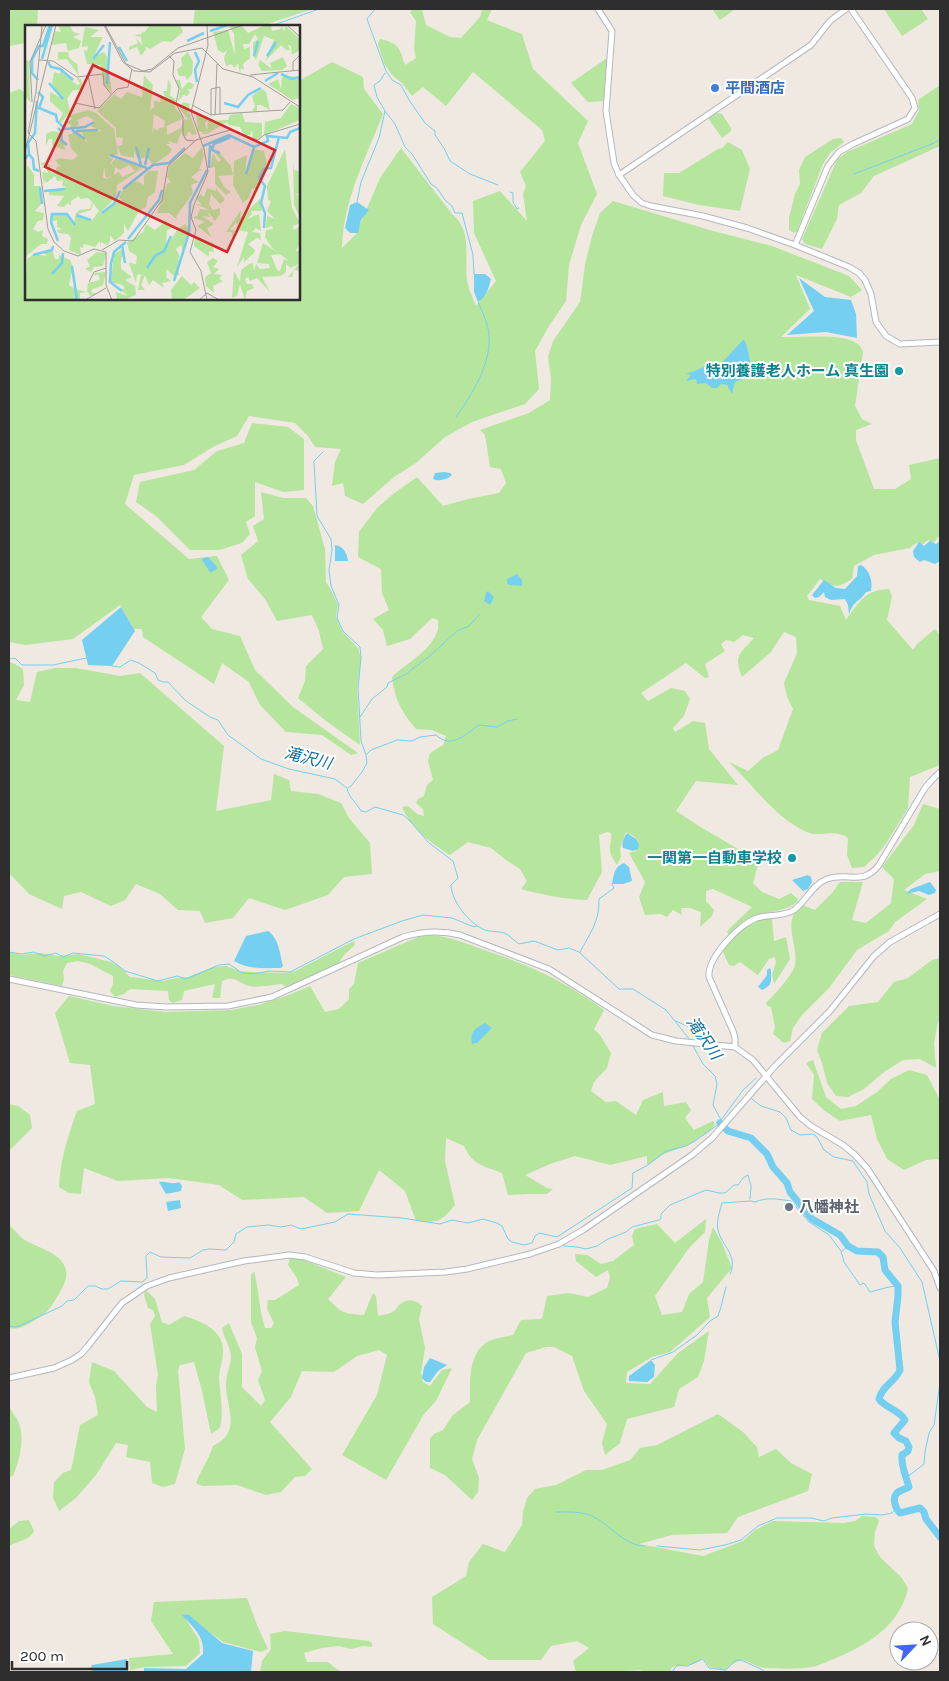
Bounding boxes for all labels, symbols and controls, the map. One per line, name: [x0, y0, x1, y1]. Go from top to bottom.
inset map: [25, 25, 300, 300]
place label: 平間酒店: [725, 79, 785, 97]
marker: 平間酒店: [709, 82, 721, 94]
place label: 特別養護老人ホーム 真生園: [706, 362, 889, 380]
marker: 特別養護老人ホーム 真生園: [893, 365, 905, 377]
water label: 滝沢川: [282, 743, 336, 774]
place label: 一関第一自動車学校: [647, 849, 782, 867]
marker: 一関第一自動車学校: [786, 852, 798, 864]
water label: 滝沢川: [682, 1013, 727, 1065]
place label: 八幡神社: [799, 1198, 859, 1216]
marker: 八幡神社: [783, 1201, 795, 1213]
north arrow: [889, 1621, 939, 1671]
text: N: [916, 1633, 935, 1649]
scale bar: [12, 1638, 128, 1670]
text: 200 m: [20, 1647, 64, 1665]

